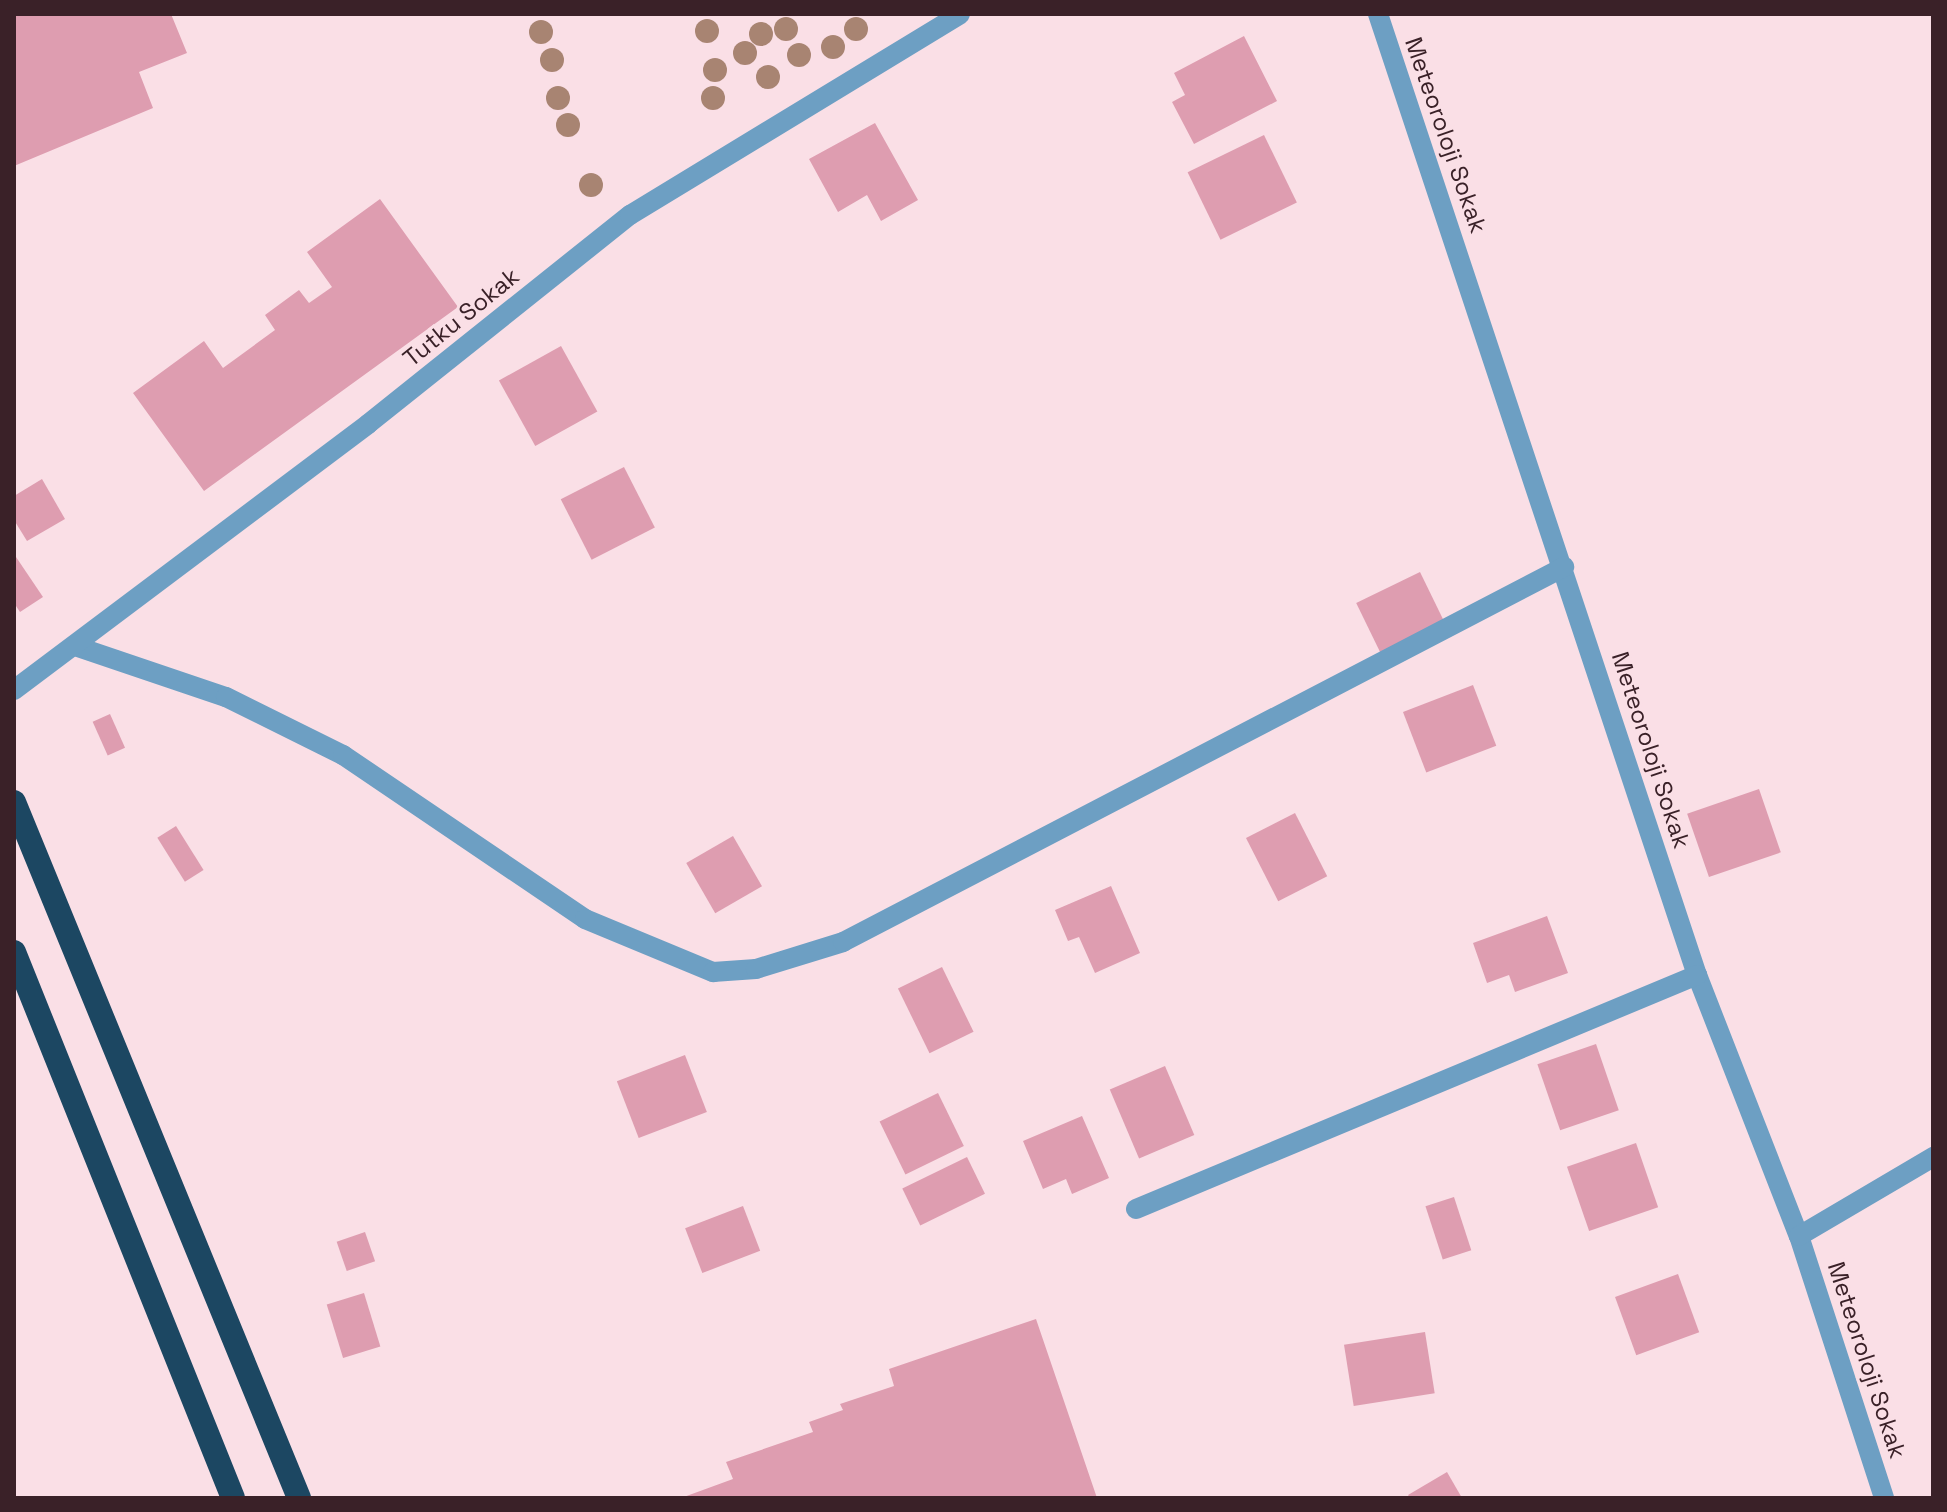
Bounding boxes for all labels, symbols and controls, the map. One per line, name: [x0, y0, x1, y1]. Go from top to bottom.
street label: Meteoroloji Sokak: [1399, 33, 1493, 237]
street label: Tutku Sokak: [397, 262, 525, 372]
street label: Meteoroloji Sokak: [1606, 648, 1696, 852]
street label: Meteoroloji Sokak: [1822, 1258, 1912, 1462]

